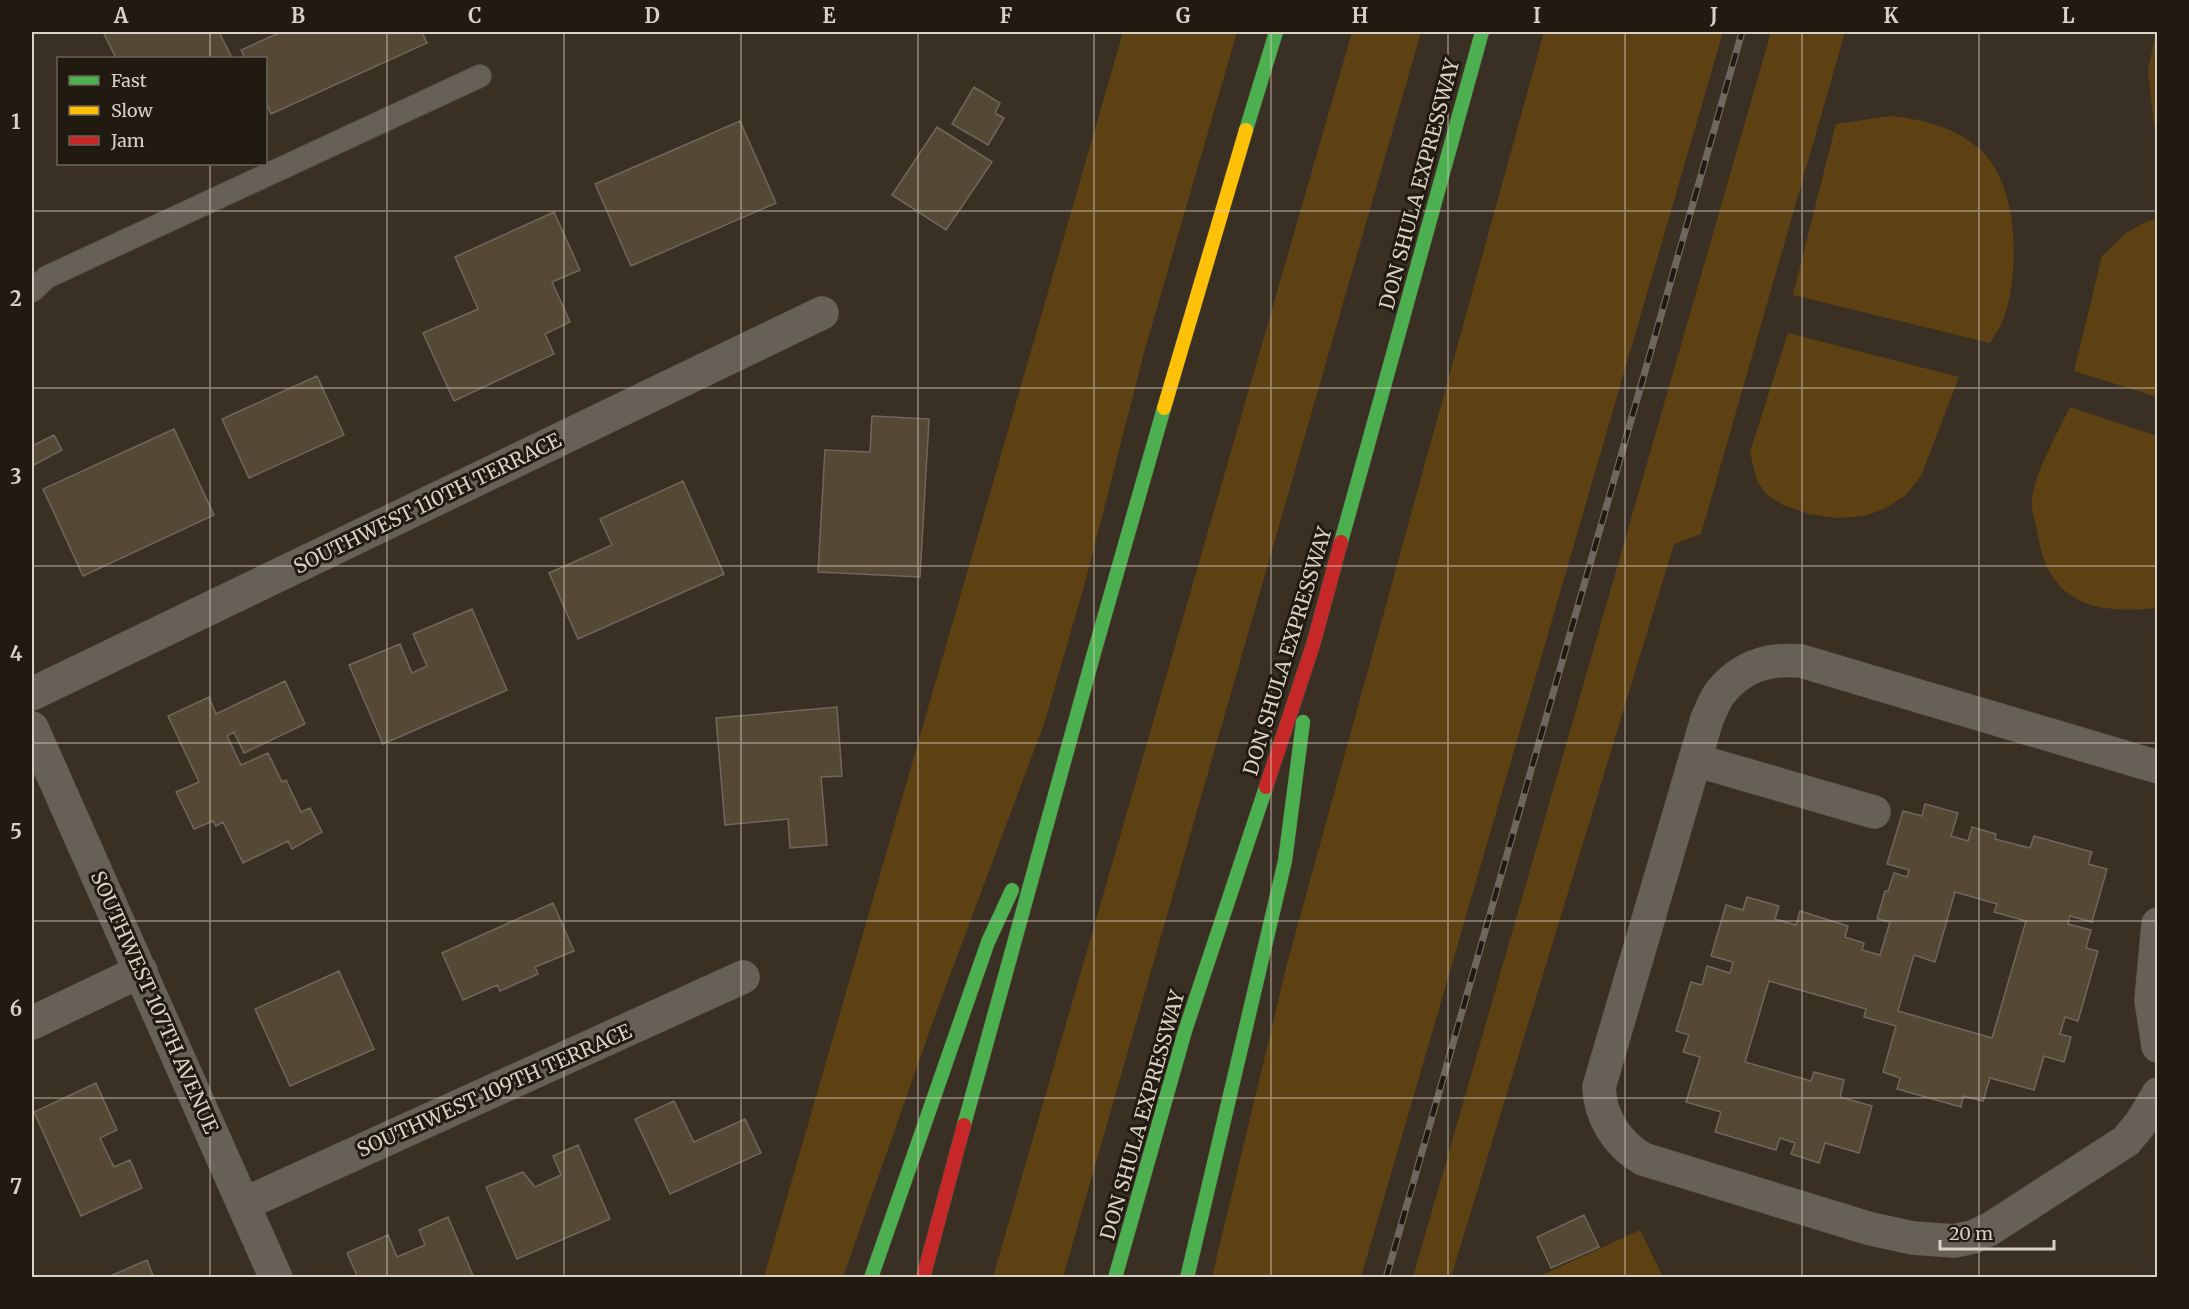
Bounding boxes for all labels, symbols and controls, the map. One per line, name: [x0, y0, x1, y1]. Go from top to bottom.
text: A: [113, 3, 129, 28]
text: B: [291, 3, 305, 28]
text: C: [468, 3, 482, 28]
text: D: [644, 3, 660, 28]
text: E: [822, 3, 836, 28]
text: F: [1000, 3, 1013, 28]
text: G: [1176, 3, 1191, 28]
text: H: [1352, 3, 1368, 28]
text: I: [1533, 3, 1541, 28]
text: J: [1709, 3, 1718, 28]
text: K: [1884, 3, 1899, 28]
text: L: [2062, 3, 2075, 28]
street label: DON SHULA EXPRESSWAY: [1373, 55, 1465, 312]
legend: [57, 57, 267, 165]
text: Fast: [111, 69, 147, 92]
text: Slow: [111, 99, 154, 122]
text: 1: [11, 109, 21, 134]
text: Jam: [110, 129, 145, 152]
text: 2: [10, 286, 22, 311]
street label: SOUTHWEST 110TH TERRACE: [289, 427, 565, 579]
text: 3: [10, 464, 22, 489]
street label: DON SHULA EXPRESSWAY: [1237, 523, 1337, 778]
text: 4: [10, 641, 23, 666]
text: 5: [10, 819, 22, 844]
street label: SOUTHWEST 107TH AVENUE: [86, 867, 224, 1137]
street label: DON SHULA EXPRESSWAY: [1094, 986, 1190, 1243]
text: 6: [10, 996, 22, 1021]
street label: SOUTHWEST 109TH TERRACE: [353, 1018, 636, 1162]
text: 7: [10, 1174, 22, 1199]
scale bar: [1940, 1213, 2054, 1251]
text: 20 m: [1949, 1222, 1993, 1245]

